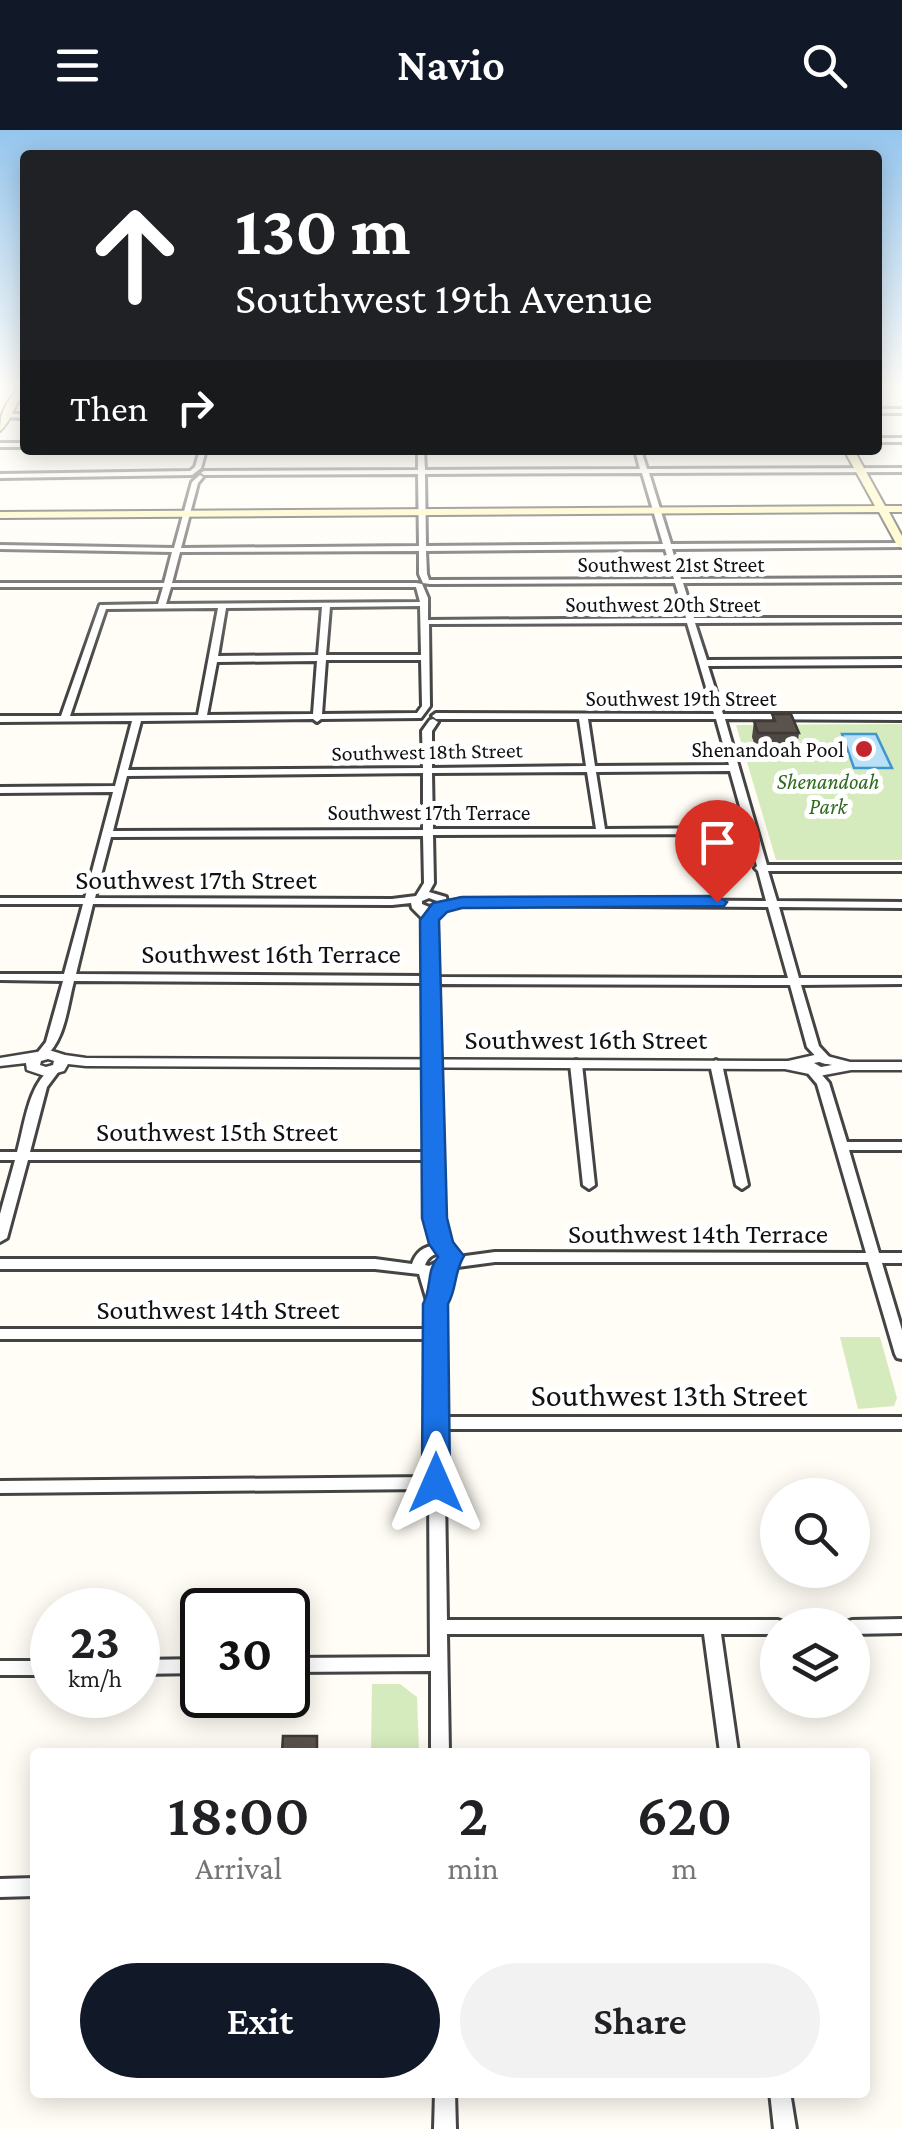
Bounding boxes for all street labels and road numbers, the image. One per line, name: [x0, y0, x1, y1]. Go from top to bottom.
street label: Southwest 21st Street: [578, 552, 765, 577]
street label: Southwest 20th Street: [565, 592, 761, 617]
street label: Southwest 19th Street: [586, 686, 777, 711]
street label: Southwest 18th Street: [331, 737, 524, 766]
street label: Southwest 17th Terrace: [327, 800, 531, 825]
street label: Southwest 17th Street: [75, 864, 317, 895]
street label: Southwest 16th Terrace: [141, 938, 401, 969]
street label: Southwest 16th Street: [465, 1024, 708, 1055]
street label: Southwest 15th Street: [96, 1116, 339, 1147]
street label: Southwest 14th Terrace: [568, 1218, 828, 1249]
street label: Southwest 14th Street: [96, 1294, 340, 1325]
street label: Southwest 13th Street: [531, 1377, 808, 1413]

